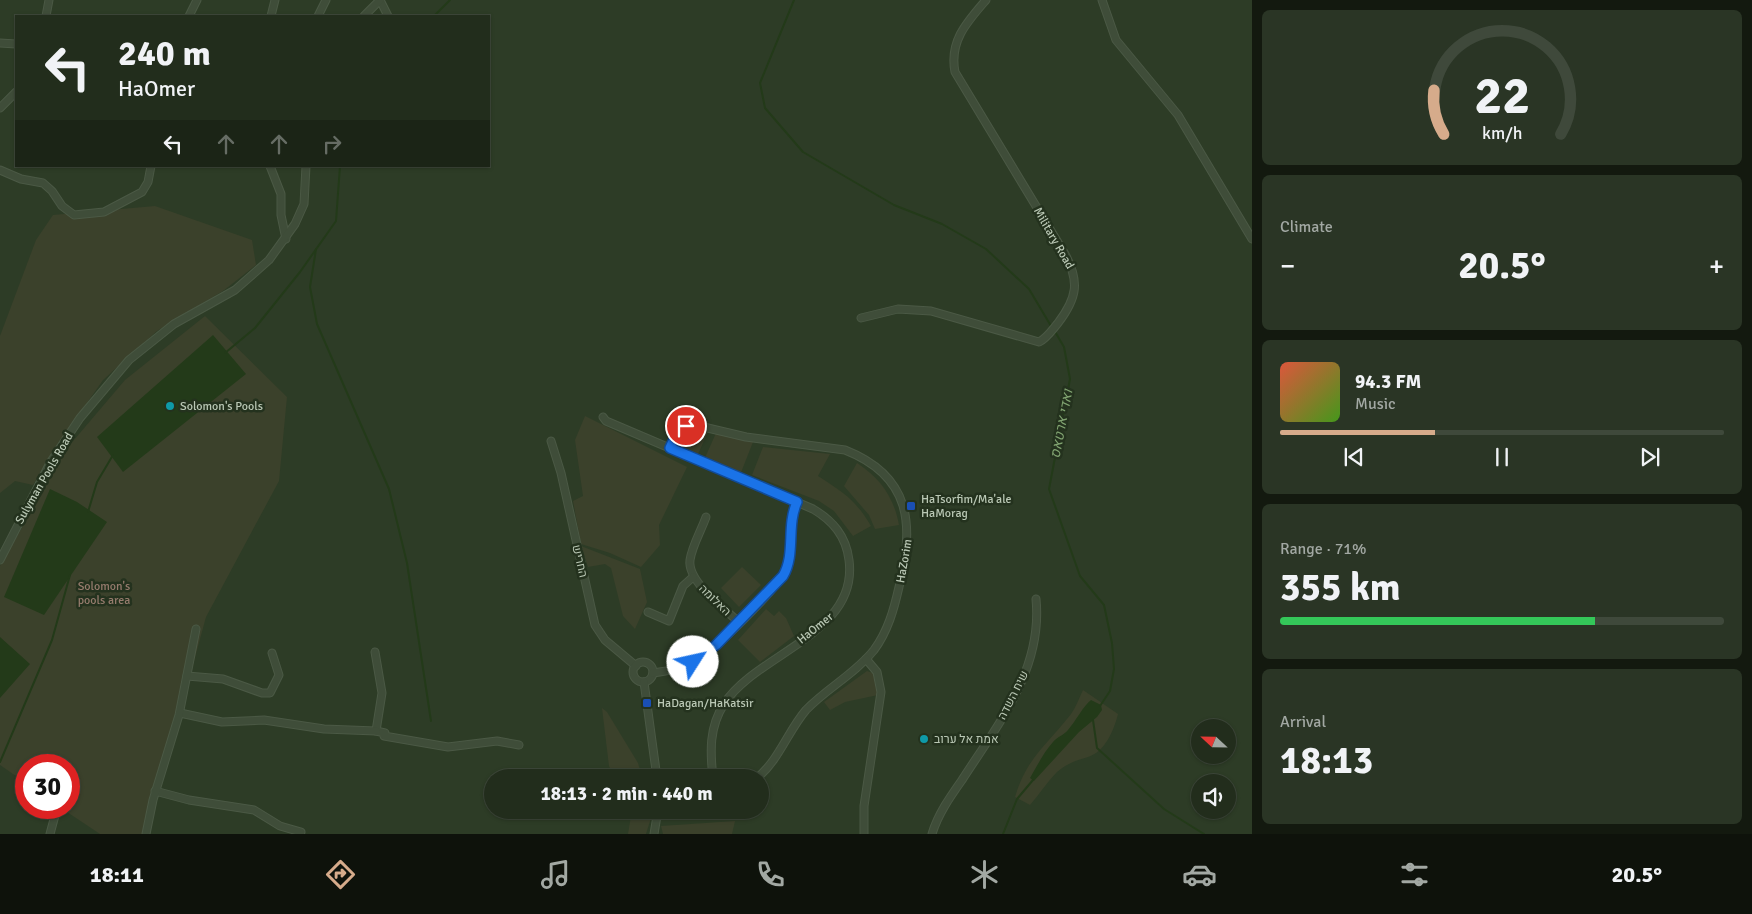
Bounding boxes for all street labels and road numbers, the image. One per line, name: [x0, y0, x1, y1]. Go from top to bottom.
street label: Military Road: [1030, 205, 1077, 272]
street label: Sulyman Pools Road: [12, 430, 77, 527]
street label: HaZorim: [893, 538, 916, 584]
street label: החריש: [568, 543, 591, 579]
street label: האלומה: [695, 581, 734, 619]
street label: HaOmer: [794, 609, 837, 647]
street label: שיח השדה: [995, 668, 1032, 722]

